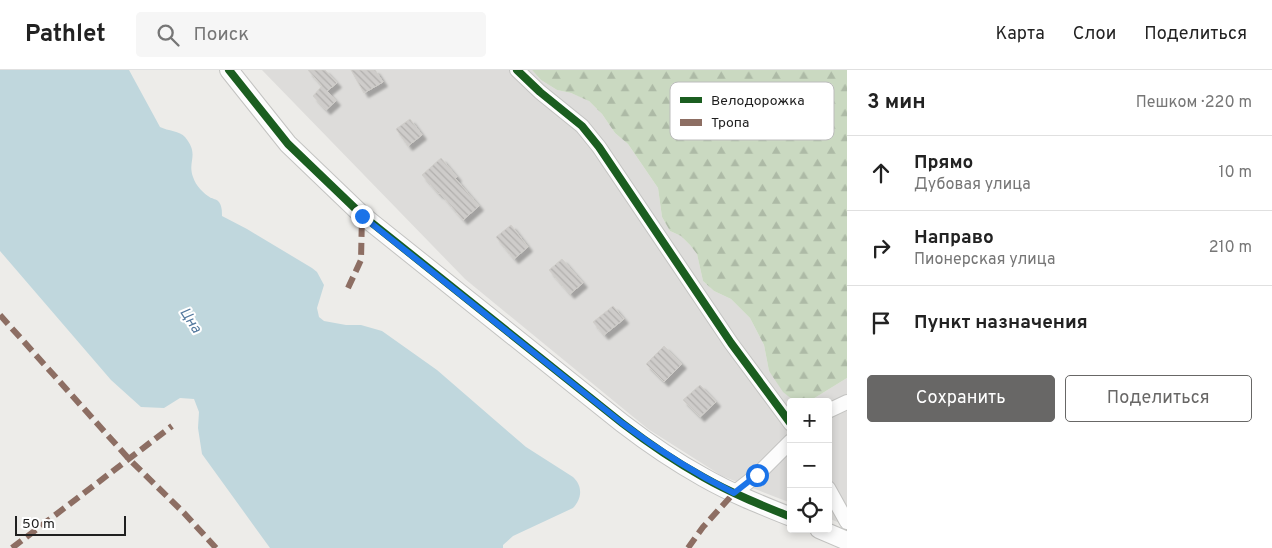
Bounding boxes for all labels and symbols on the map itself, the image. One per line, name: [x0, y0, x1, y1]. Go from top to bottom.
legend: [670, 82, 834, 140]
text: Велодорожка: [711, 93, 805, 110]
text: Тропа: [711, 115, 749, 132]
route end: [351, 205, 374, 228]
water label: Цна: [174, 304, 205, 337]
route start: [746, 464, 769, 487]
scale bar: [15, 513, 126, 536]

